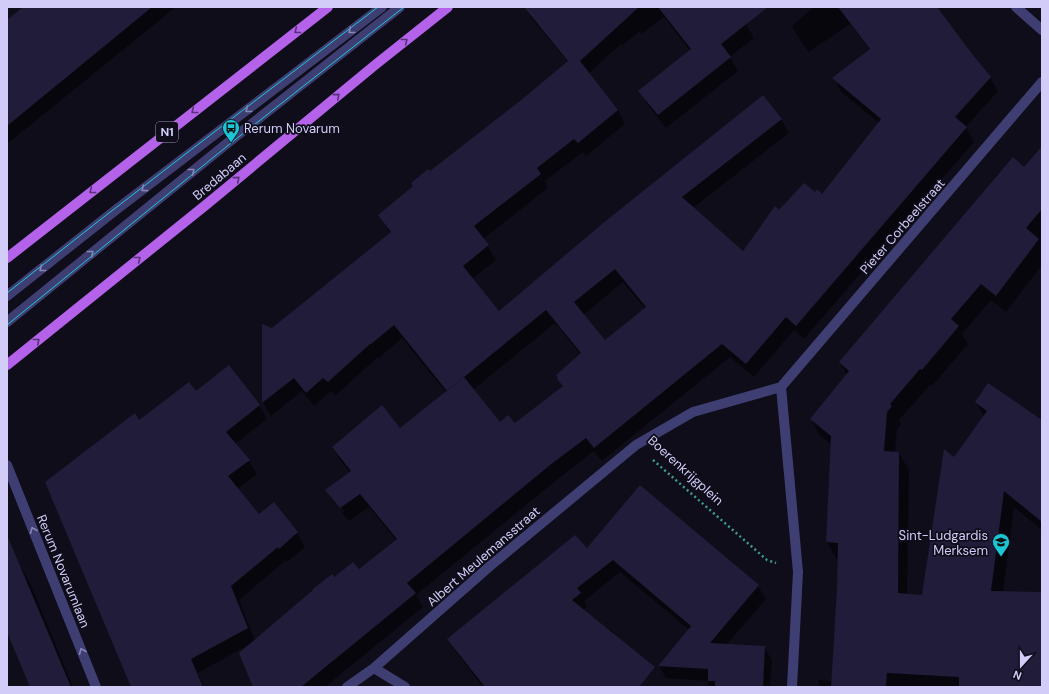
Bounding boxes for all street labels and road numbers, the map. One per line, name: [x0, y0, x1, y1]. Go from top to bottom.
road number: N1: [156, 122, 178, 142]
street label: Bredabaan: [189, 149, 250, 204]
street label: Pieter Corbeelstraat: [856, 175, 949, 278]
street label: Boerenkrijgplein: [644, 432, 727, 509]
street label: Albert Meulemansstraat: [423, 503, 543, 610]
street label: Rerum Novarumlaan: [33, 512, 94, 630]

